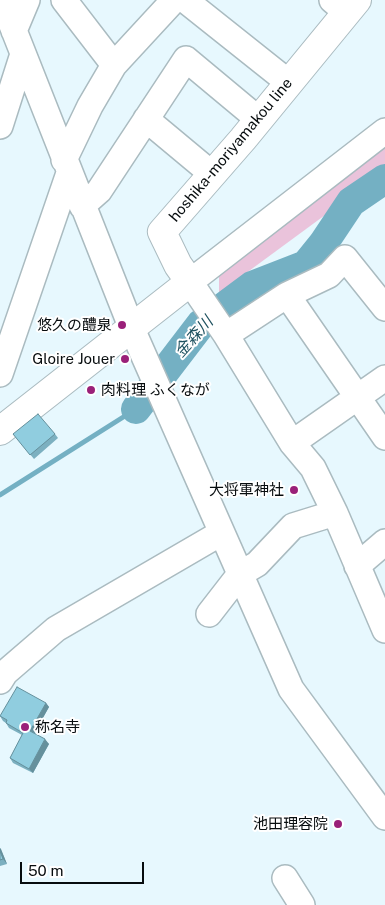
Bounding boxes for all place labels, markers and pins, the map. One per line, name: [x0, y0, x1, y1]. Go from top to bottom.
place label: 悠久の醴泉: [37, 316, 112, 334]
marker: 悠久の醴泉: [116, 319, 128, 331]
place label: Gloire Jouer: [32, 350, 115, 368]
marker: Gloire Jouer: [119, 353, 131, 365]
place label: 肉料理 ふくなが: [101, 381, 210, 399]
marker: 肉料理 ふくなが: [85, 384, 97, 396]
place label: 大将軍神社: [209, 481, 284, 499]
marker: 大将軍神社: [288, 484, 300, 496]
place label: 称名寺: [35, 718, 80, 736]
marker: 称名寺: [19, 721, 31, 733]
place label: 池田理容院: [253, 815, 328, 833]
marker: 池田理容院: [332, 818, 344, 830]

